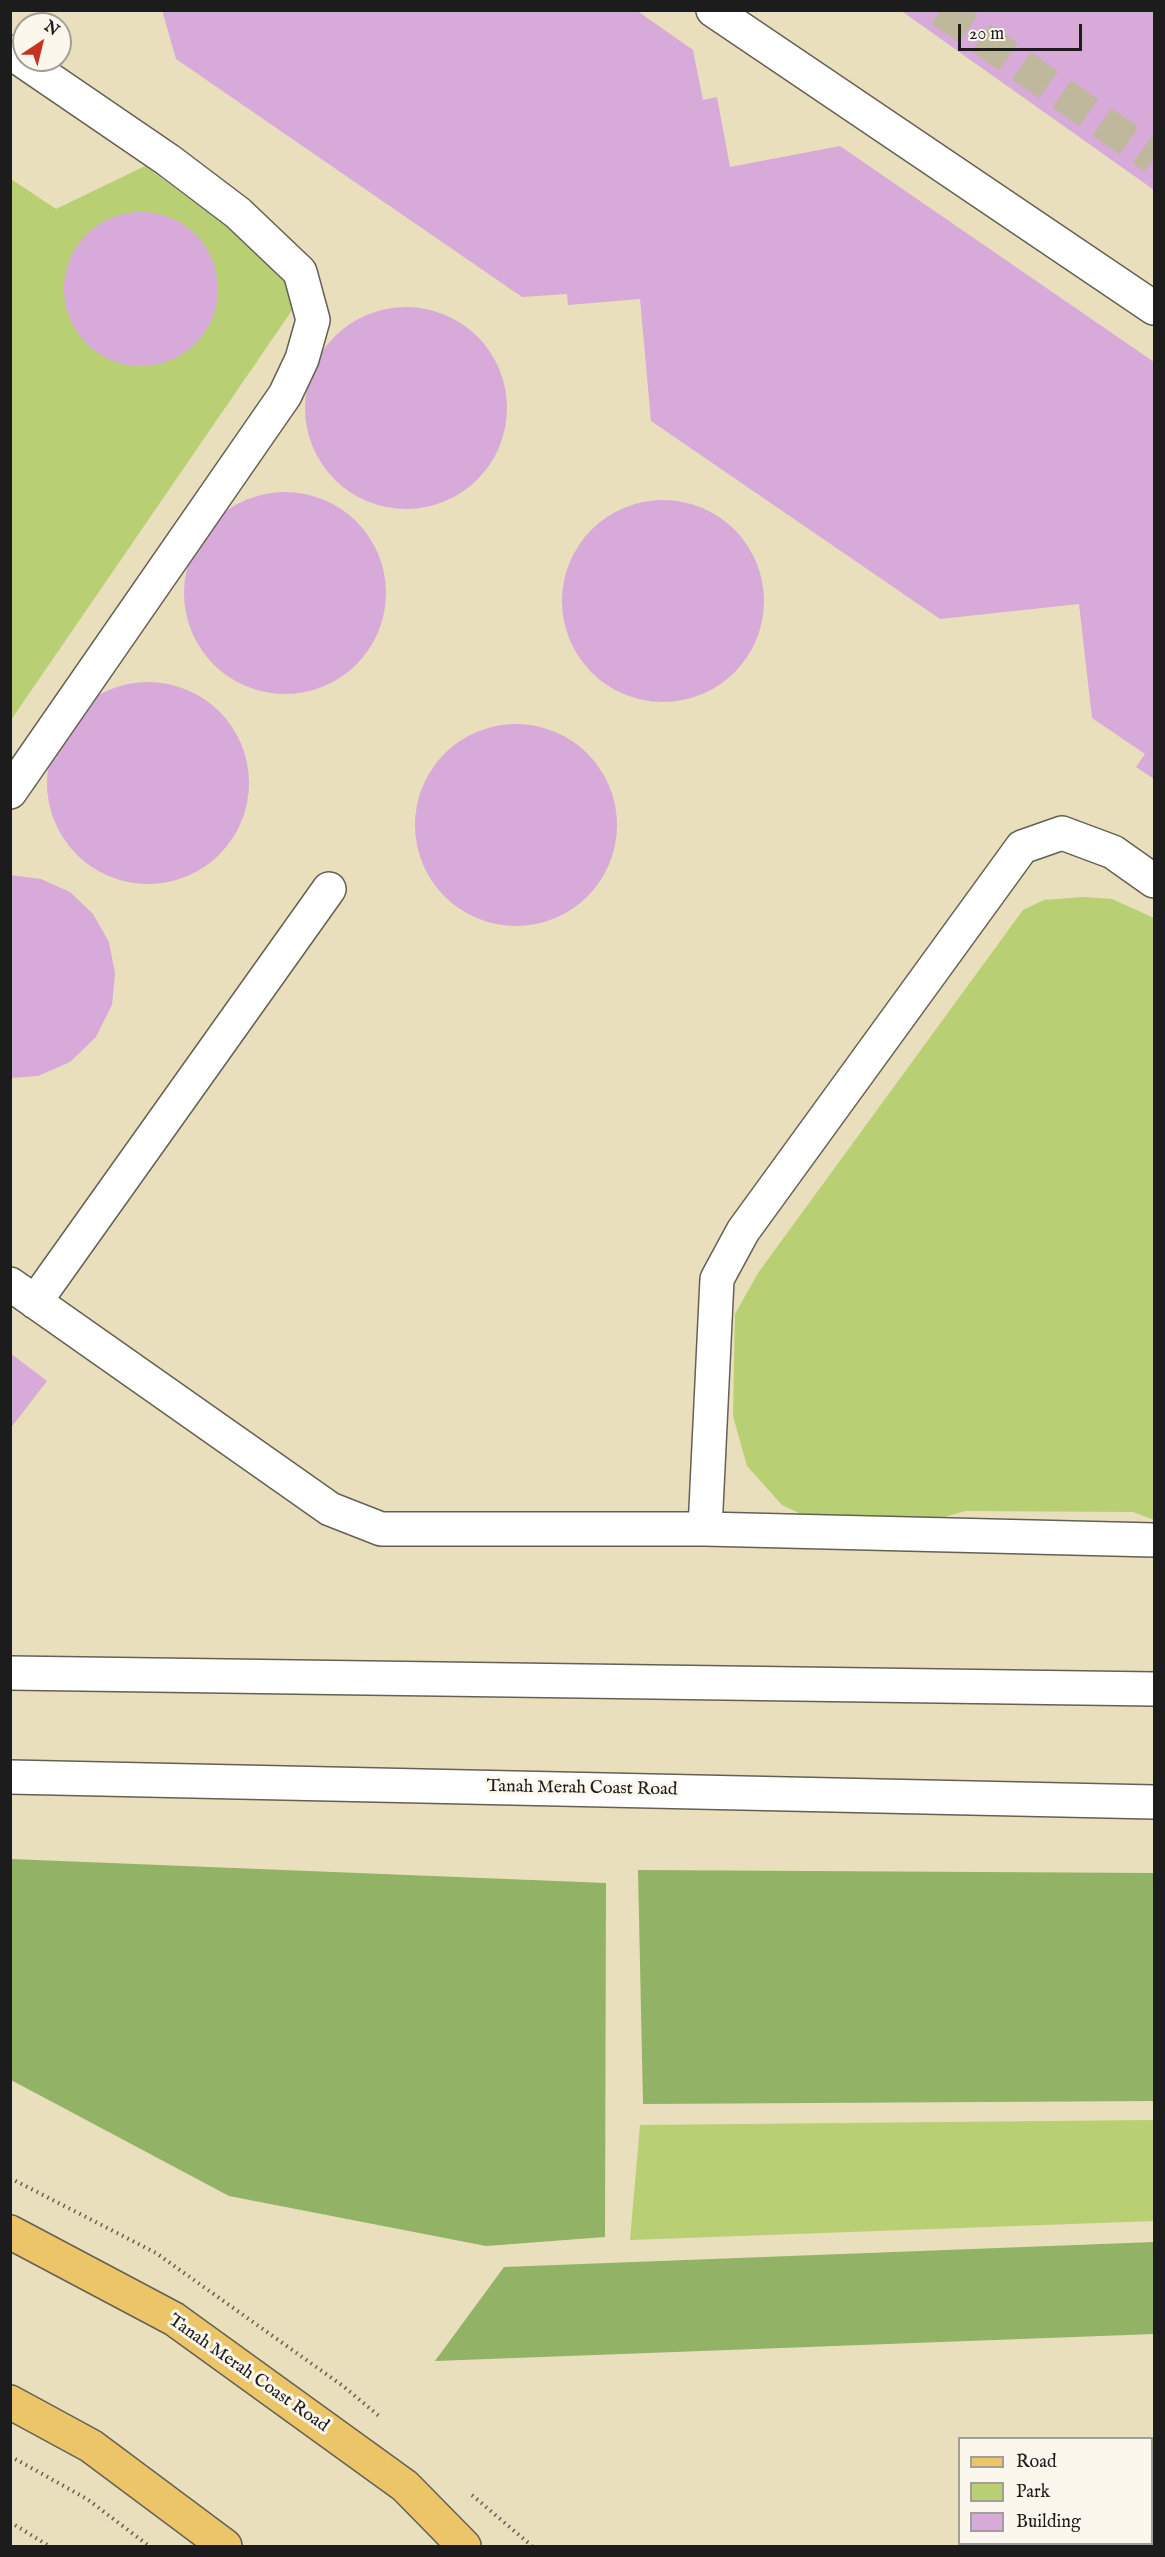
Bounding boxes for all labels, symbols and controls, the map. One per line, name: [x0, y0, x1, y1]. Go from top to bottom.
north arrow: [12, 12, 72, 72]
scale bar: [961, 12, 1086, 50]
text: N: [40, 17, 63, 41]
text: 20 m: [969, 23, 1004, 46]
street label: Tanah Merah Coast Road: [486, 1777, 678, 1801]
street label: Tanah Merah Coast Road: [164, 2310, 332, 2438]
legend: [958, 2437, 1153, 2545]
text: Road: [1016, 2451, 1057, 2474]
text: Park: [1016, 2481, 1050, 2504]
text: Building: [1016, 2511, 1081, 2534]

